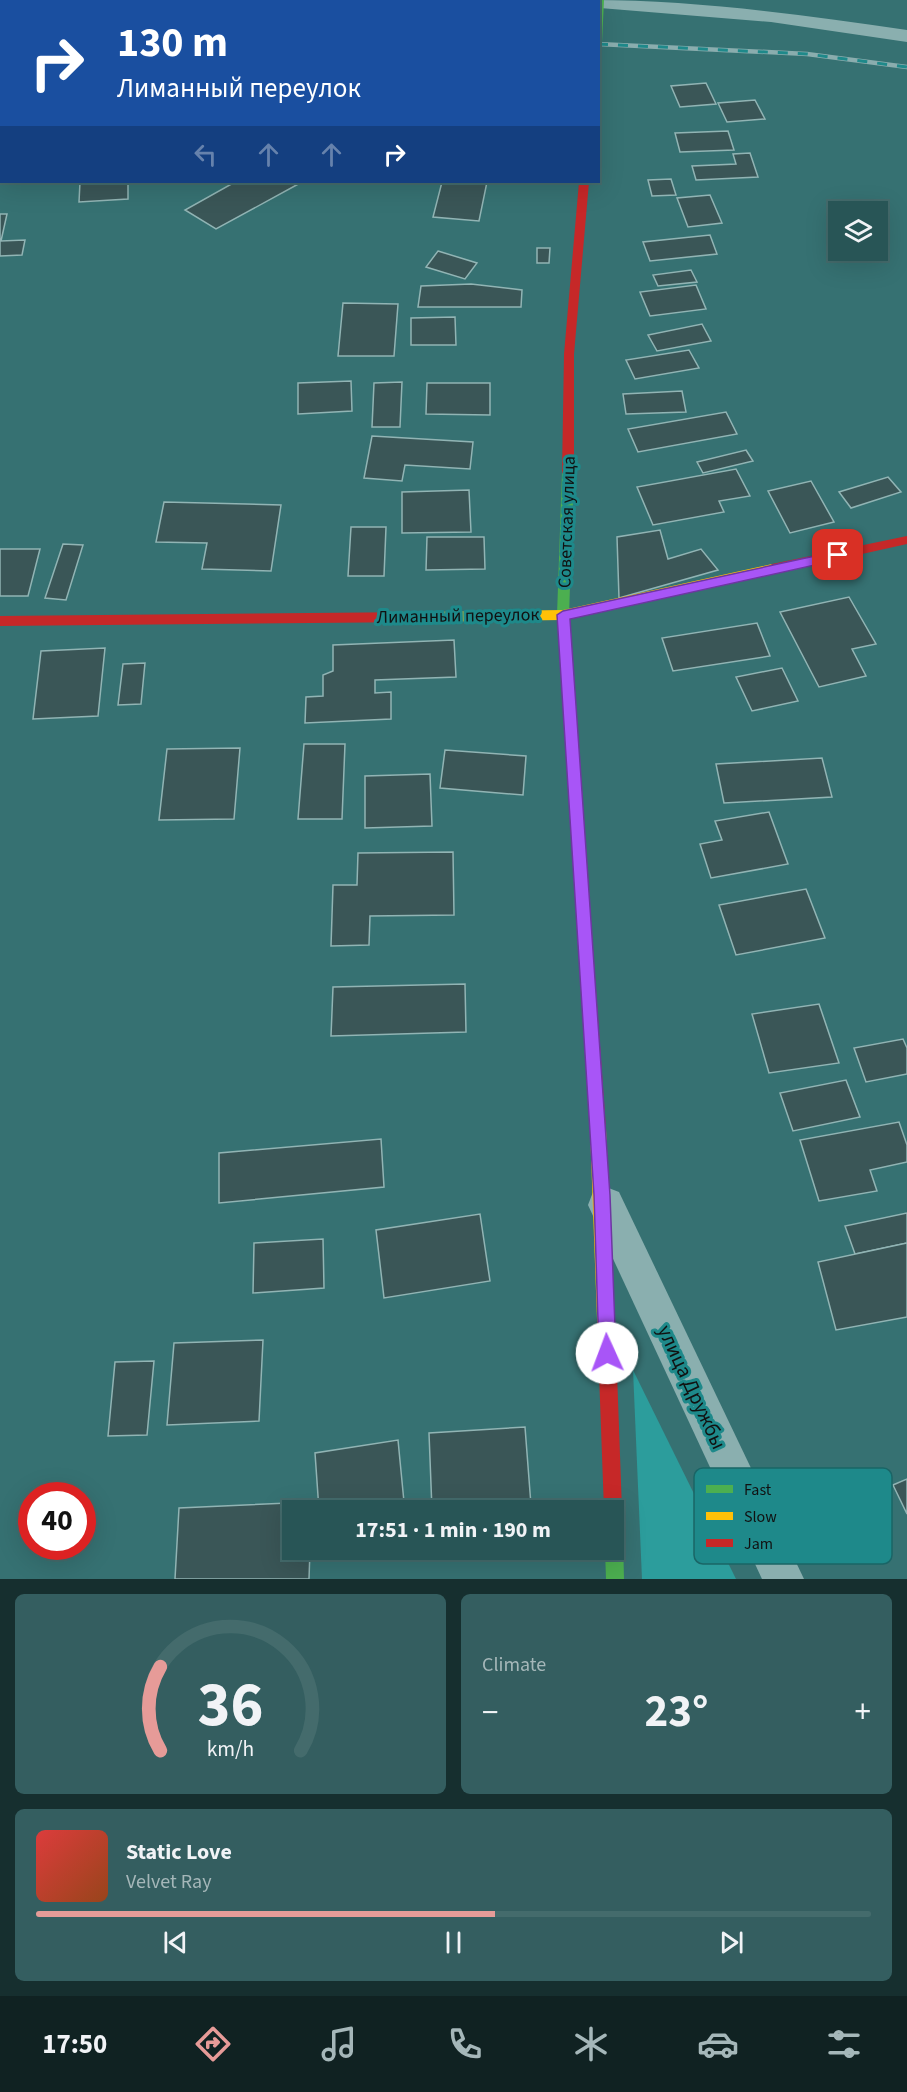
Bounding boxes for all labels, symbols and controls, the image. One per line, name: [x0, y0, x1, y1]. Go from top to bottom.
text: 130 m: [117, 13, 228, 73]
icon: right: [18, 24, 96, 102]
text: Лиманный переулок: [117, 69, 361, 108]
icon: left: [189, 138, 222, 171]
icon: ahead: [252, 138, 285, 171]
icon: ahead: [315, 138, 348, 171]
icon: right: [378, 138, 411, 171]
map controls: [828, 201, 888, 261]
button: layers: [828, 201, 888, 261]
street label: Советская улица: [552, 456, 582, 588]
pin: [812, 529, 863, 580]
icon: arrive: [821, 538, 854, 571]
street label: Лиманный переулок: [377, 602, 540, 630]
street label: улица Дружбы: [650, 1320, 734, 1454]
position arrow: [575, 1321, 639, 1385]
legend: [694, 1468, 892, 1564]
text: Fast: [744, 1479, 772, 1501]
speed limit sign: 40: [18, 1482, 96, 1560]
text: Slow: [744, 1506, 777, 1528]
text: 17:51 · 1 min · 190 m: [355, 1514, 551, 1546]
text: Jam: [744, 1533, 773, 1555]
text: Climate: [482, 1651, 546, 1679]
text: 36: [198, 1661, 263, 1750]
text: 23°: [645, 1680, 708, 1744]
text: −: [482, 1689, 498, 1736]
text: +: [855, 1689, 871, 1736]
text: km/h: [207, 1734, 254, 1765]
text: Static Love: [126, 1836, 232, 1868]
text: Velvet Ray: [126, 1868, 212, 1896]
icon: previous: [159, 1926, 192, 1959]
icon: pause: [437, 1926, 470, 1959]
icon: next: [715, 1926, 748, 1959]
icon: directions: [192, 2023, 234, 2065]
icon: music: [318, 2023, 360, 2065]
icon: phone: [444, 2023, 486, 2065]
icon: climate: [570, 2023, 612, 2065]
icon: car: [697, 2023, 739, 2065]
icon: filters: [823, 2023, 865, 2065]
text: 17:50: [42, 2025, 107, 2064]

